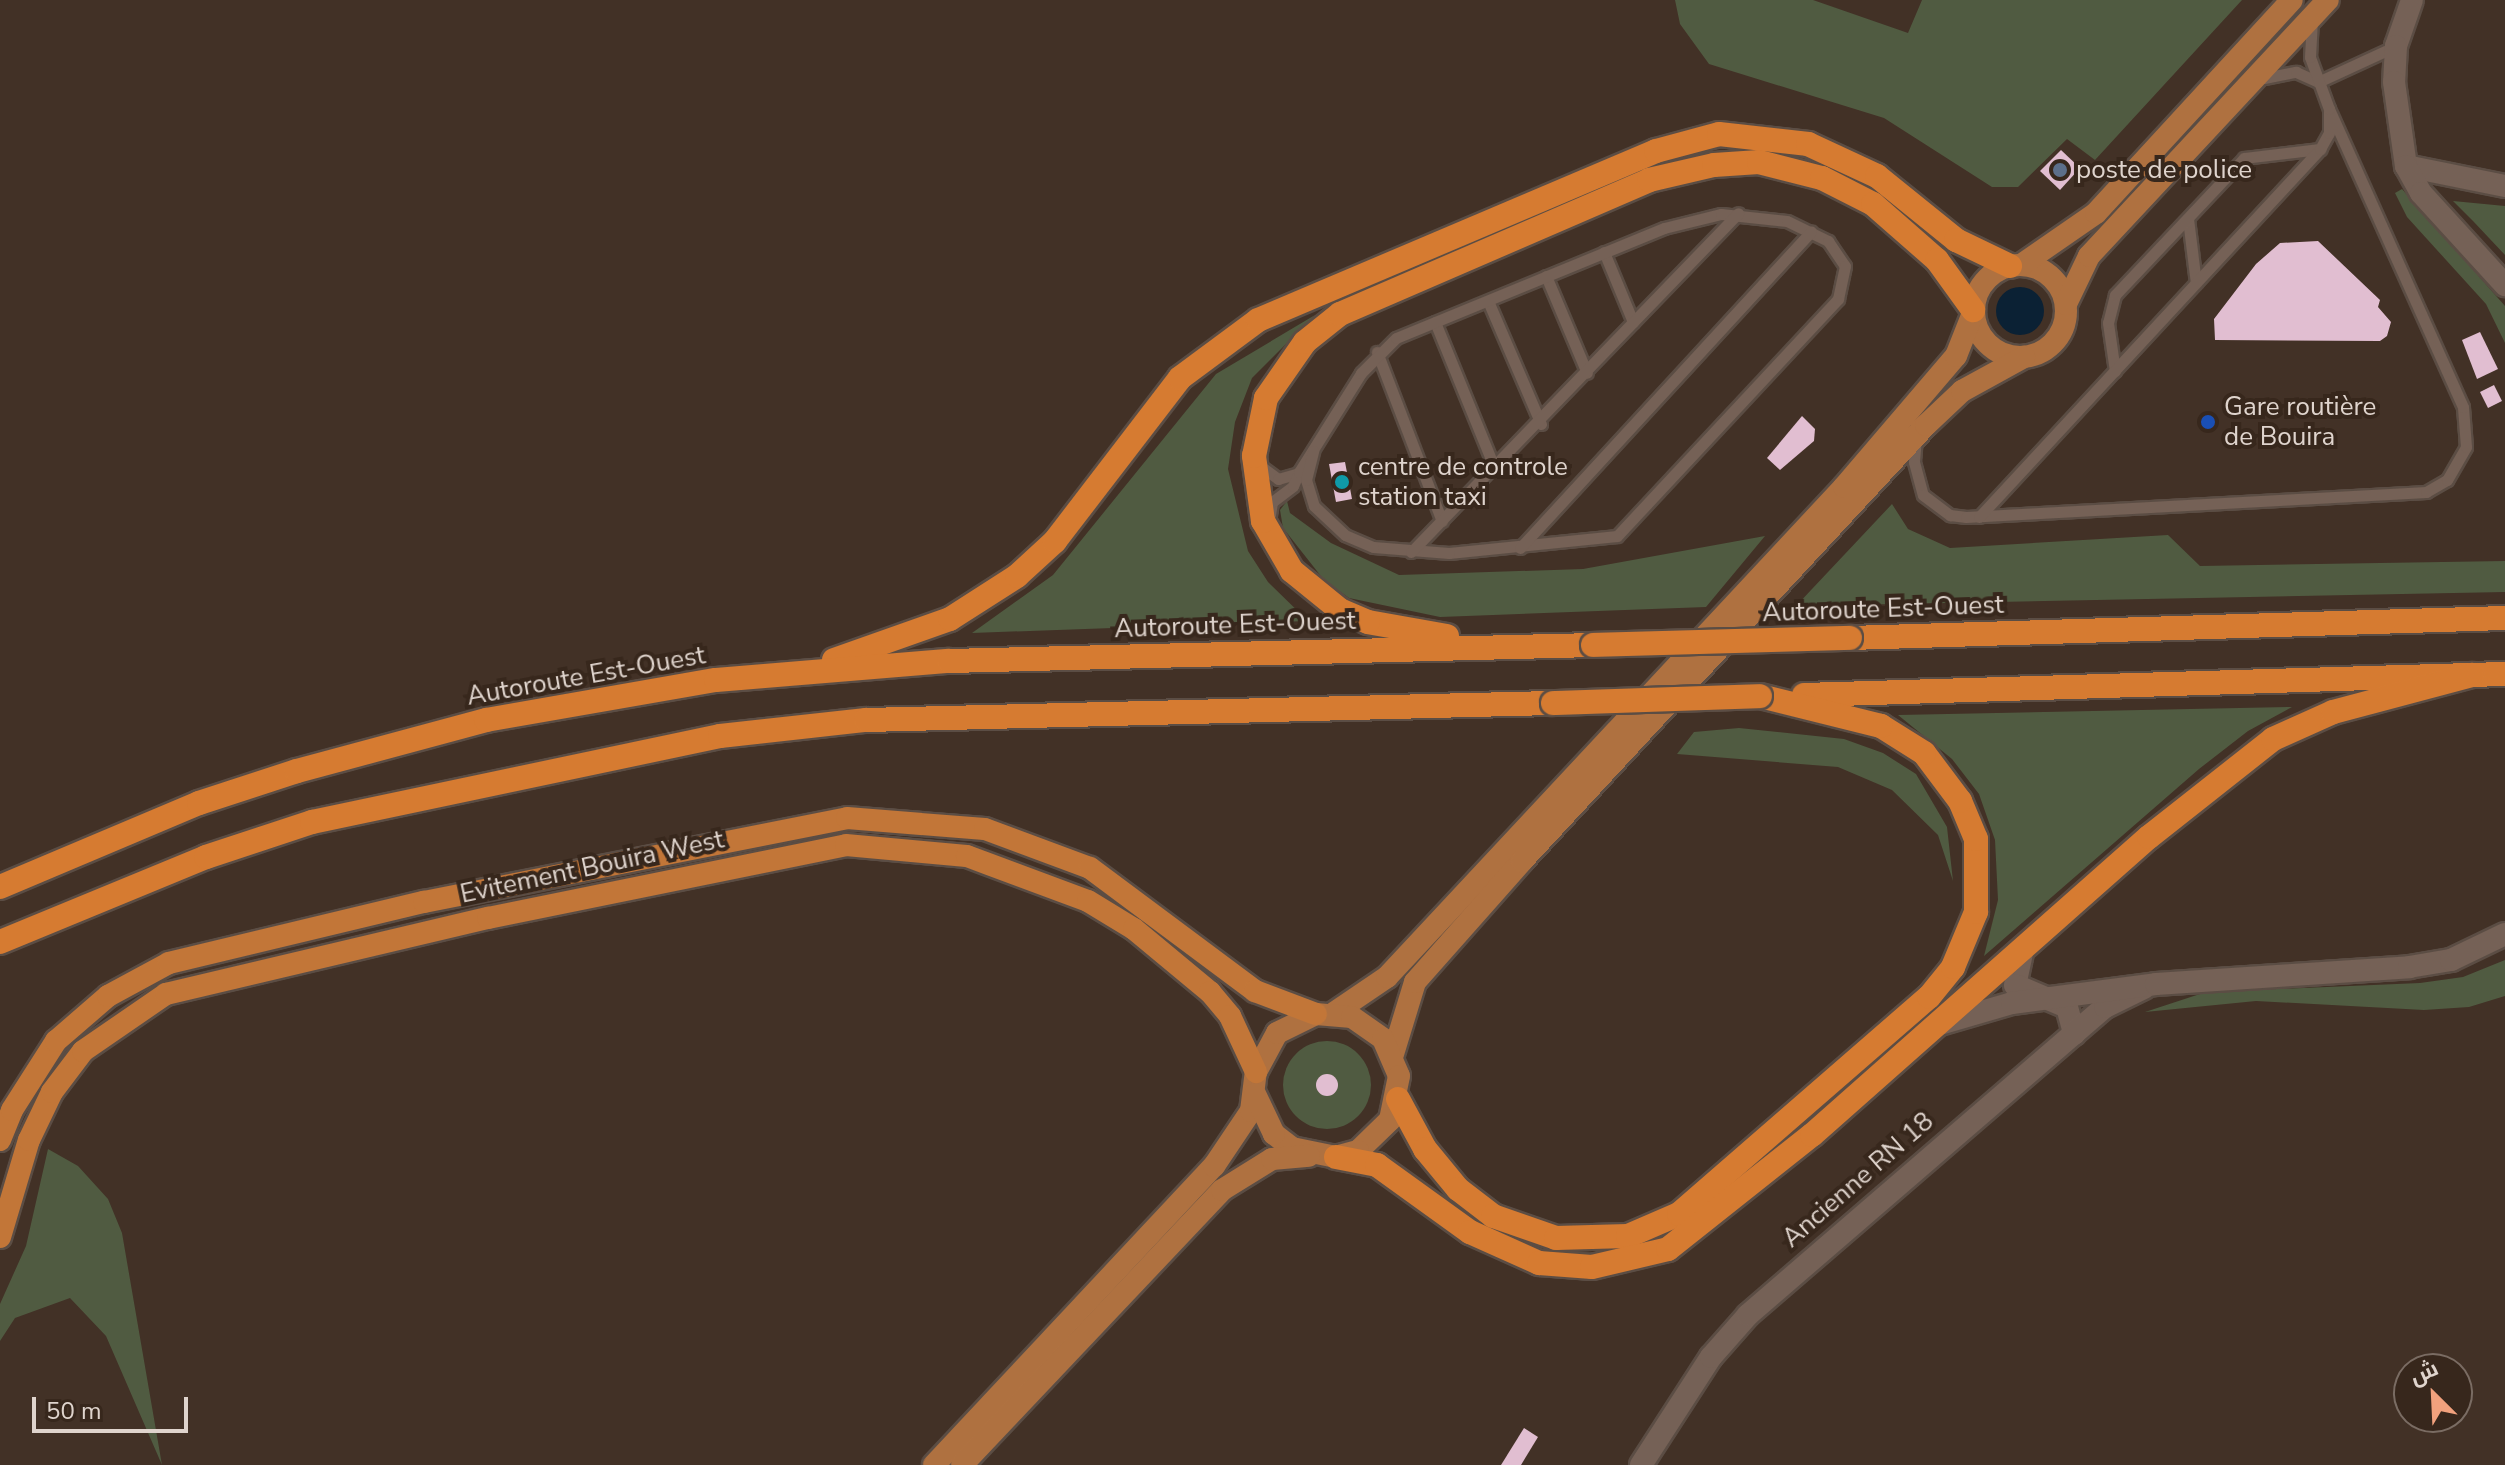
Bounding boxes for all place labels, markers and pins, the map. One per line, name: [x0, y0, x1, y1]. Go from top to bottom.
place label: poste de police: [2076, 154, 2252, 186]
marker: poste de police: [2051, 161, 2069, 179]
place label: Gare routière de Bouira: [2224, 391, 2376, 452]
marker: Gare routière de Bouira: [2199, 413, 2217, 431]
place label: centre de controle station taxi: [1358, 451, 1568, 512]
marker: centre de controle station taxi: [1333, 473, 1351, 491]

